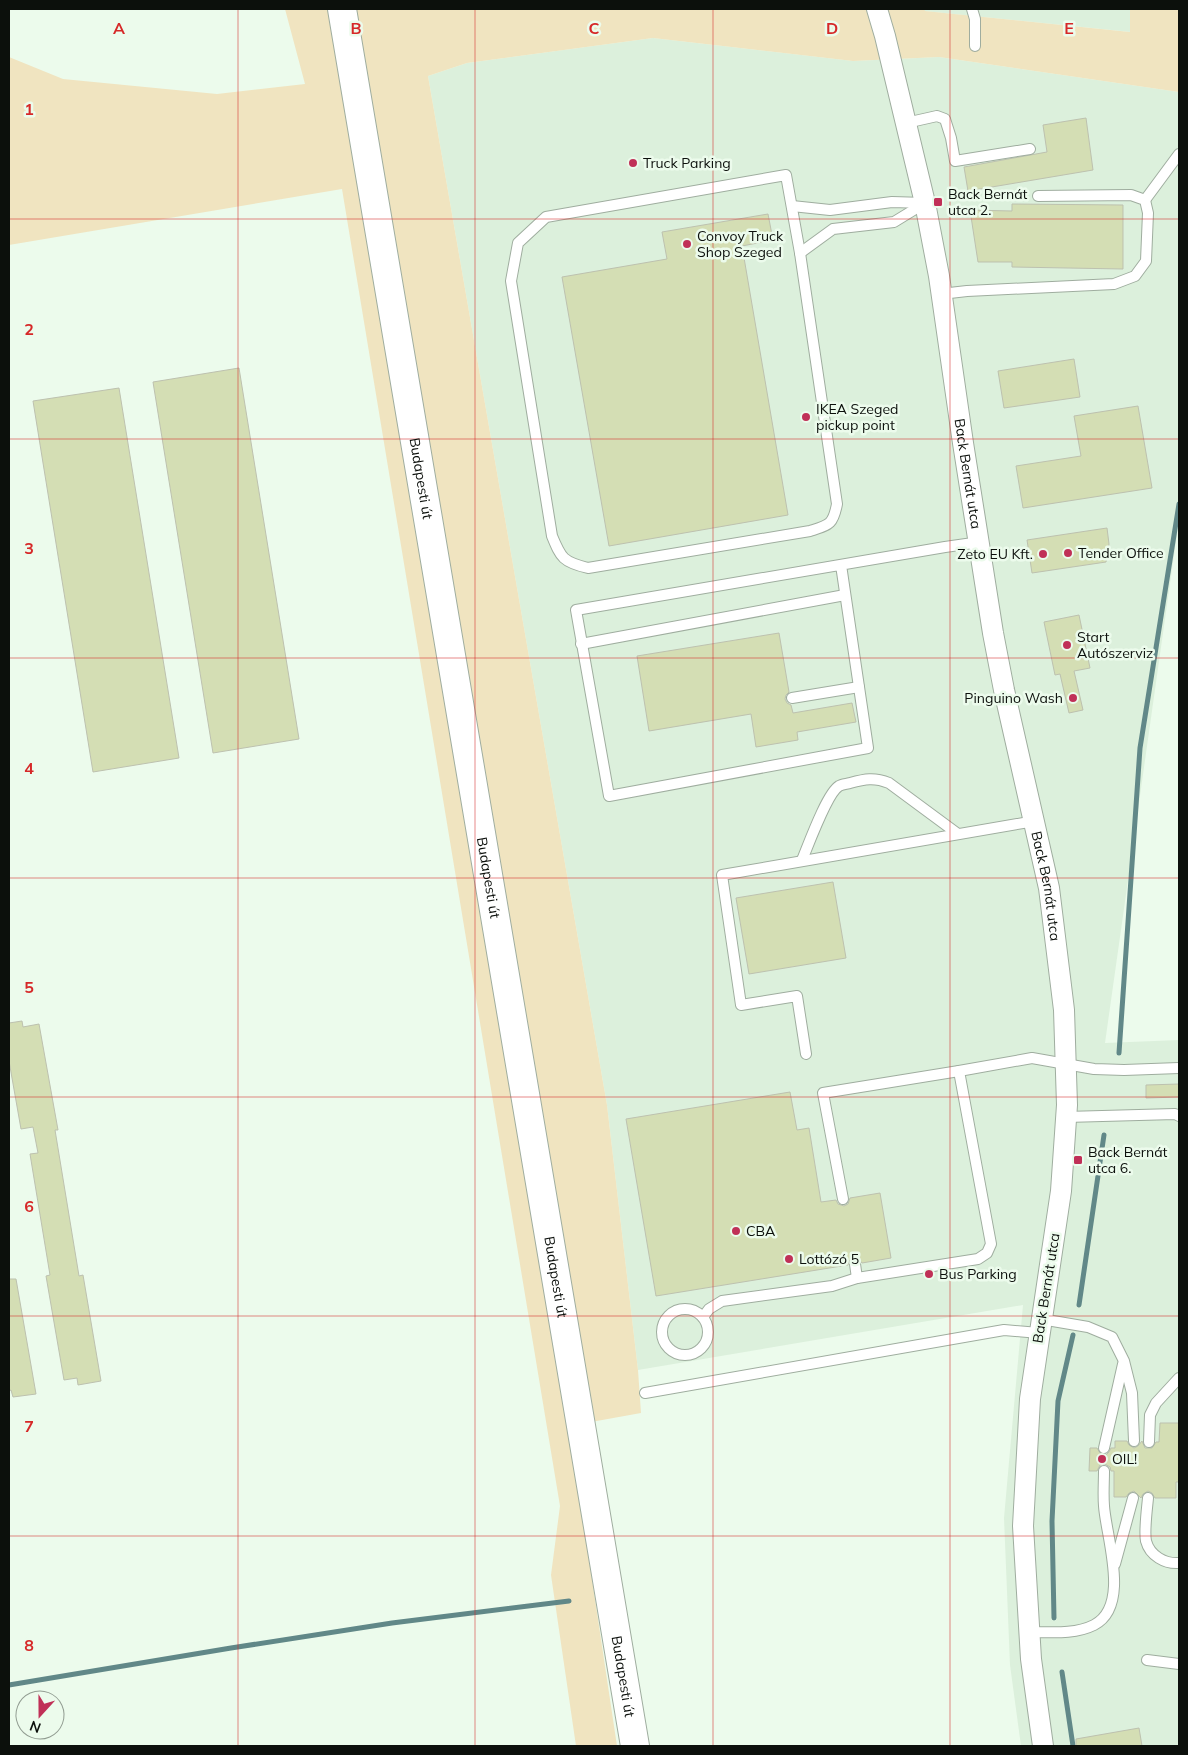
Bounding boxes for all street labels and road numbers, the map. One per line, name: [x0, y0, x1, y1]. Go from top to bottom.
street label: Back Bernát utca: [951, 417, 985, 530]
street label: Budapesti út: [405, 436, 437, 520]
street label: Back Bernát utca: [1027, 829, 1064, 942]
street label: Budapesti út: [473, 836, 504, 920]
street label: Back Bernát utca: [1028, 1232, 1064, 1344]
street label: Budapesti út: [540, 1235, 572, 1319]
street label: Budapesti út: [608, 1634, 639, 1719]

